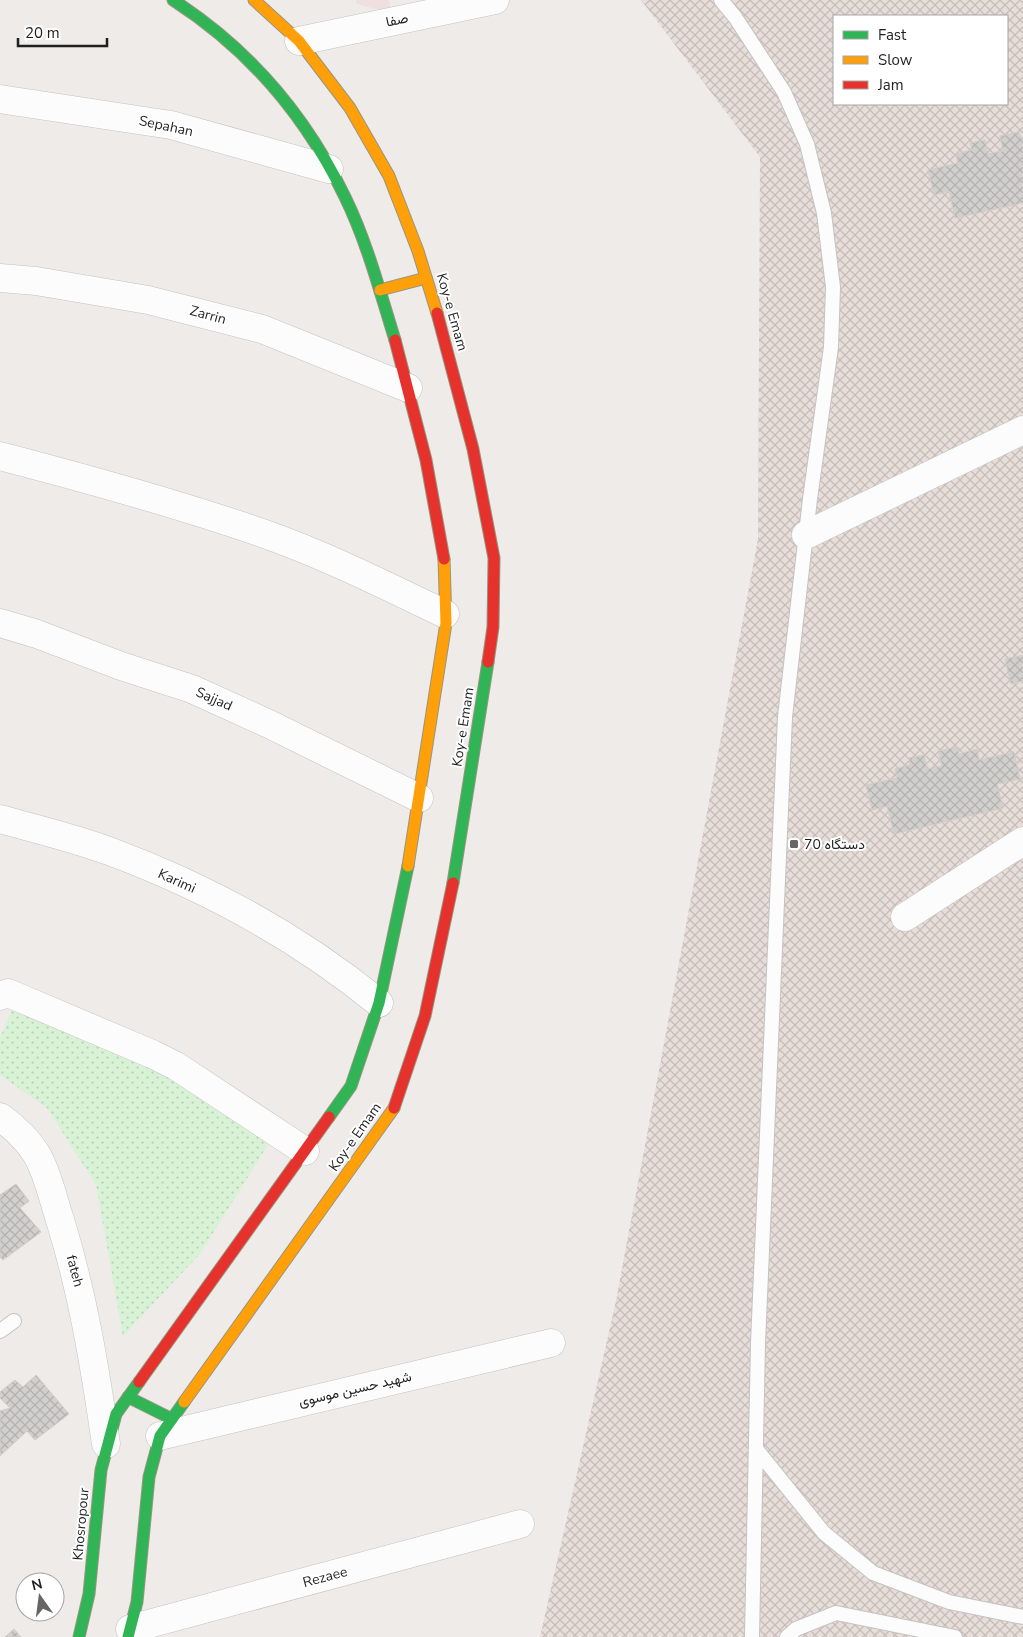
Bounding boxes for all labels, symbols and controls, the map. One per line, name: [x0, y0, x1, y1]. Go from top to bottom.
street label: صفا: [384, 8, 410, 32]
scale bar: [18, 15, 106, 47]
legend: [833, 15, 1008, 105]
text: 20 m: [25, 23, 60, 43]
text: Fast: [878, 25, 907, 45]
text: Slow: [878, 50, 913, 70]
text: Jam: [877, 75, 904, 95]
street label: Sepahan: [137, 111, 195, 141]
street label: Koy-e Emam: [432, 271, 472, 353]
street label: Zarrin: [188, 301, 228, 329]
street label: Sajjad: [193, 683, 235, 715]
street label: Koy-e Emam: [447, 686, 479, 768]
place label: 70 دستگاه: [804, 835, 865, 854]
marker: 70 دستگاه: [788, 838, 800, 850]
street label: Karimi: [155, 864, 199, 898]
street label: Koy-e Emam: [324, 1099, 386, 1175]
street label: fateh: [62, 1253, 88, 1289]
street label: شهید حسین موسوی: [297, 1367, 413, 1411]
street label: Khosropour: [68, 1487, 94, 1561]
street label: Rezaee: [301, 1562, 349, 1592]
north arrow: [15, 1572, 65, 1622]
text: N: [30, 1574, 44, 1595]

